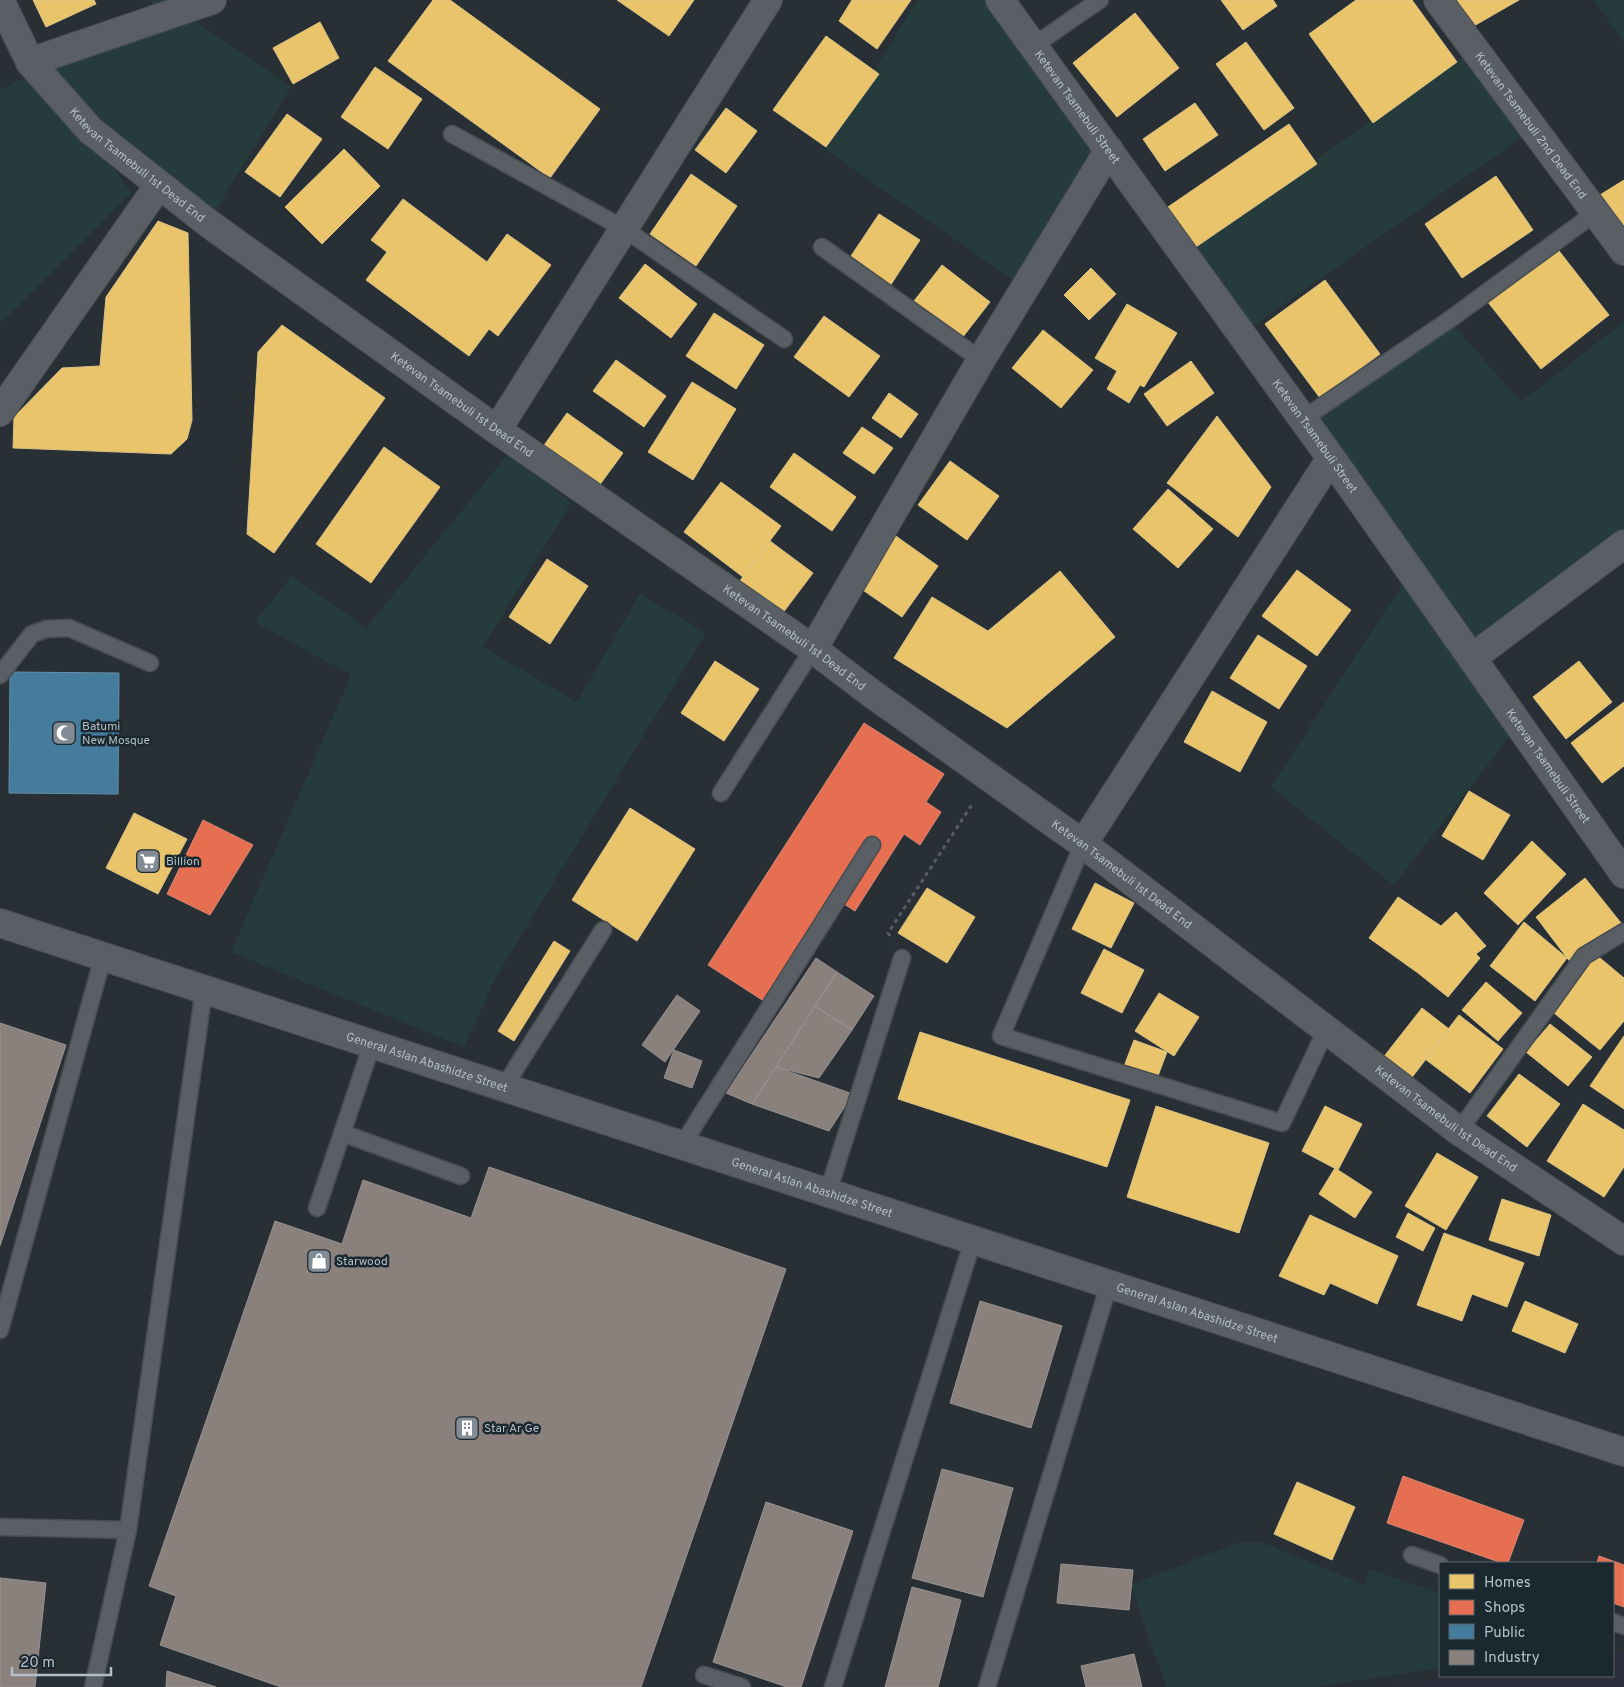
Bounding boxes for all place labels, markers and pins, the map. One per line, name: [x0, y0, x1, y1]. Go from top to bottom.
place label: Batumi New Mosque: [82, 719, 150, 749]
mosque icon: Batumi New Mosque: [51, 720, 77, 746]
supermarket icon: Billion: [135, 848, 161, 874]
place label: Billion: [166, 854, 200, 870]
shop icon: Starwood: [306, 1248, 332, 1274]
place label: Starwood: [336, 1254, 388, 1270]
building icon: Star Ar Ge: [454, 1415, 480, 1441]
place label: Star Ar Ge: [484, 1421, 539, 1437]

